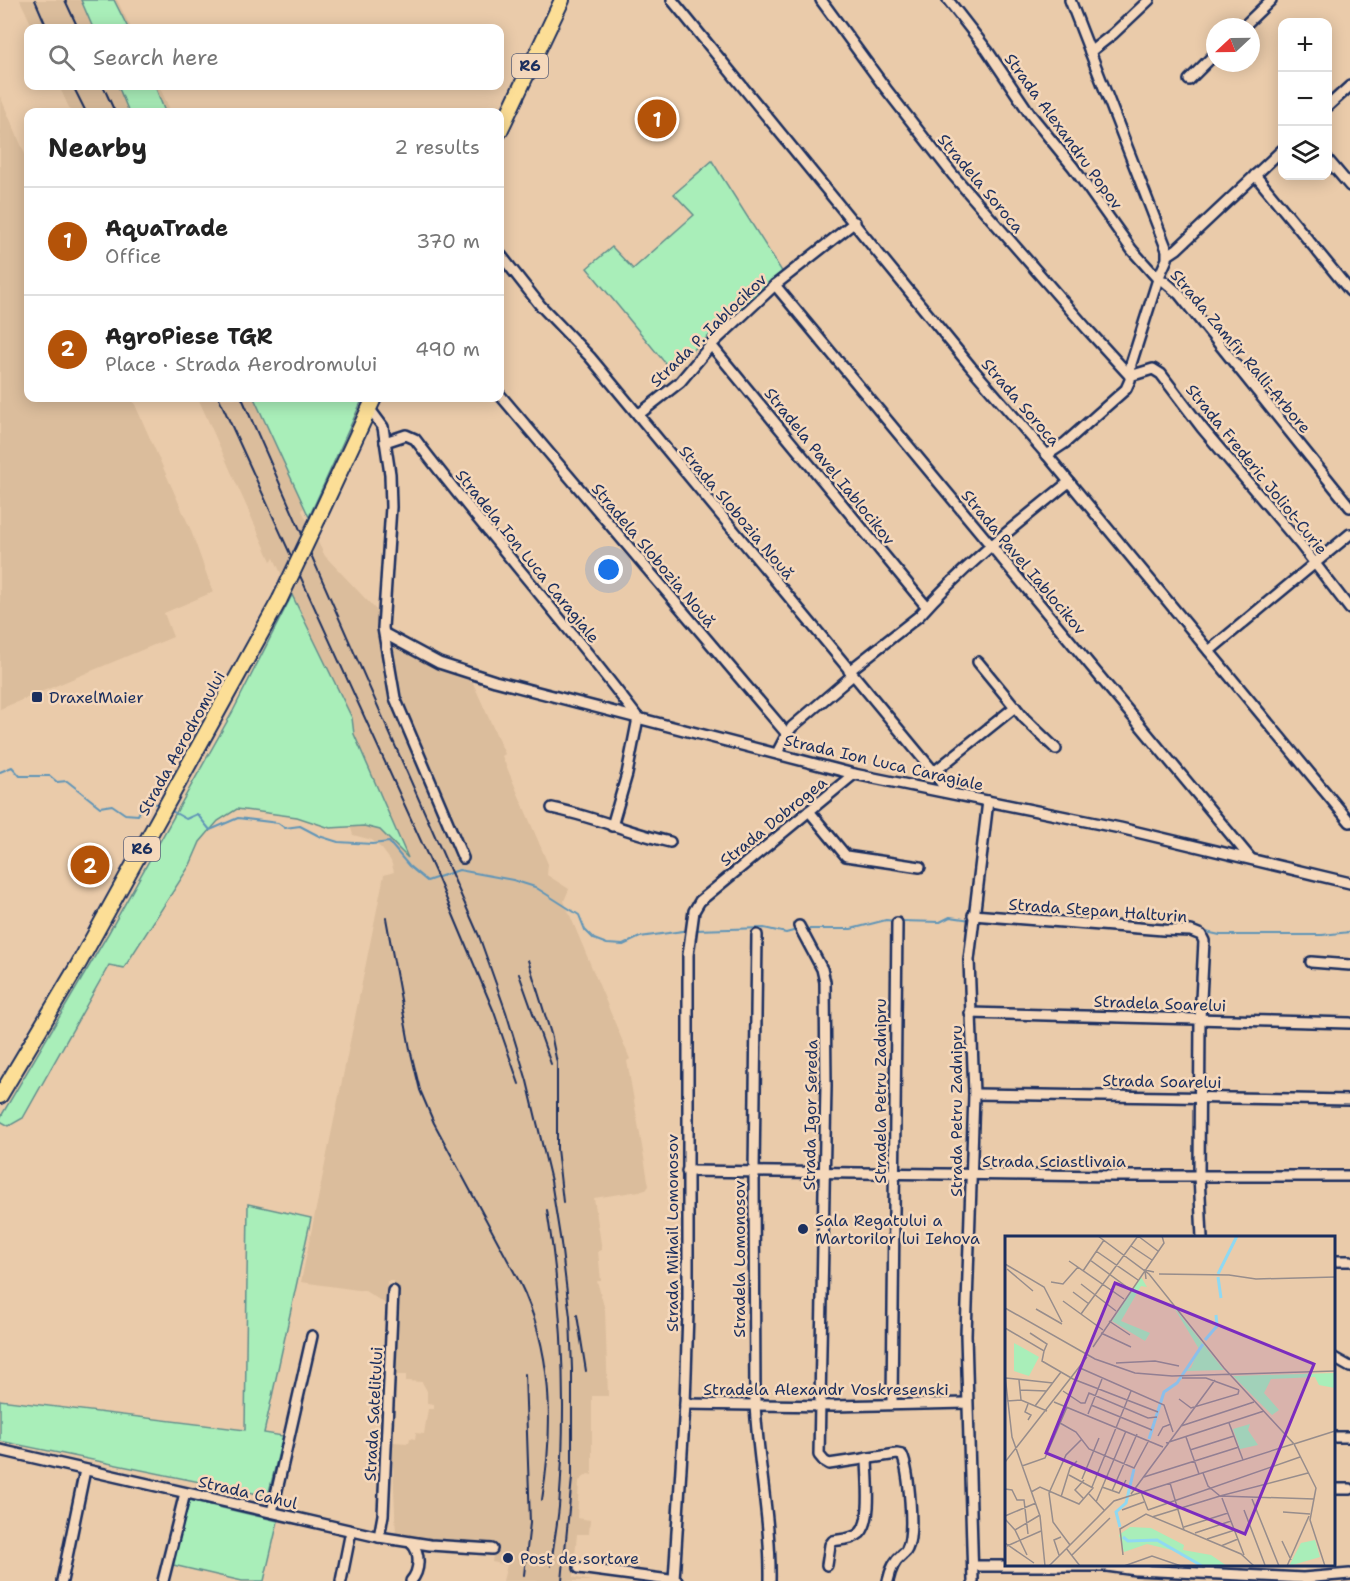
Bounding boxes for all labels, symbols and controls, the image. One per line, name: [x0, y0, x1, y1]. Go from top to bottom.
north arrow: [1206, 18, 1260, 72]
map controls: [1278, 18, 1332, 180]
button: +: [1278, 18, 1332, 72]
search box: [24, 24, 504, 90]
icon: search: [45, 41, 78, 74]
text: Search here: [93, 43, 219, 72]
street label: Strada Alexandru Popov: [1000, 49, 1127, 214]
road number: R6: [512, 54, 548, 78]
button: −: [1278, 72, 1332, 126]
pin: 1: [638, 96, 676, 142]
button: layers: [1278, 126, 1332, 180]
street label: Stradela Sorocа: [933, 129, 1028, 237]
text: Nearby: [48, 130, 147, 165]
text: 2 results: [394, 134, 480, 160]
text: AquaTrade: [105, 214, 228, 243]
text: 1: [63, 228, 72, 254]
text: 370 m: [416, 228, 480, 254]
text: Office: [105, 243, 161, 269]
street label: Strada Zamfir Ralli-Arbore: [1166, 265, 1316, 438]
street label: Strada P. Iablocikov: [645, 269, 771, 392]
text: AgroPiese TGR: [105, 322, 273, 351]
text: 2: [61, 336, 75, 362]
text: 490 m: [415, 336, 480, 362]
text: Place · Strada Aerodromului: [105, 351, 378, 377]
street label: Strada Soroca: [977, 354, 1065, 451]
street label: Strada Frederic Joliot-Curie: [1181, 380, 1332, 559]
street label: Stradela Pavel Iablocikov: [759, 383, 900, 550]
street label: Strada Slobozia Nouă: [674, 441, 799, 584]
street label: Stradela Ion Luca Caragiale: [451, 465, 604, 647]
street label: Stradela Slobozia Nouă: [587, 479, 720, 632]
street label: Strada Pavel Iablocikov: [957, 485, 1091, 639]
your location: [594, 555, 623, 584]
street label: Strada Aerodromului: [133, 667, 230, 819]
place label: DraxelMaier: [49, 687, 144, 708]
marker: DraxelMaier: [30, 690, 44, 704]
street label: Strada Ion Luca Caragiale: [782, 729, 986, 796]
street label: Strada Dobrogea: [716, 772, 831, 871]
road number: R6: [124, 837, 160, 861]
pin: 2: [70, 842, 110, 888]
street label: Strada Stepan Halturin: [1008, 894, 1188, 927]
street label: Stradela Soarelui: [1093, 991, 1227, 1016]
street label: Stradela Petru Zadnipru: [870, 998, 891, 1184]
street label: Strada Petru Zadnipru: [946, 1025, 967, 1197]
street label: Strada Igor Sereda: [799, 1039, 822, 1191]
street label: Strada Soarelui: [1102, 1070, 1222, 1093]
street label: Strada Mihail Lomonosov: [662, 1134, 683, 1332]
street label: Strada Sciastlivaia: [982, 1151, 1126, 1172]
street label: Stradela Lomonosov: [729, 1180, 750, 1338]
place label: Sala Regatului a Martorilor lui Iehova: [815, 1210, 980, 1249]
marker: Sala Regatului a Martorilor lui Iehova: [796, 1222, 810, 1236]
inset map: [1005, 1236, 1335, 1566]
street label: Strada Satelitului: [359, 1346, 388, 1482]
street label: Stradela Alexandr Voskresenski: [703, 1379, 949, 1400]
street label: Strada Cahul: [196, 1471, 300, 1514]
place label: Post de sortare: [520, 1548, 639, 1569]
marker: Post de sortare: [501, 1551, 515, 1565]

